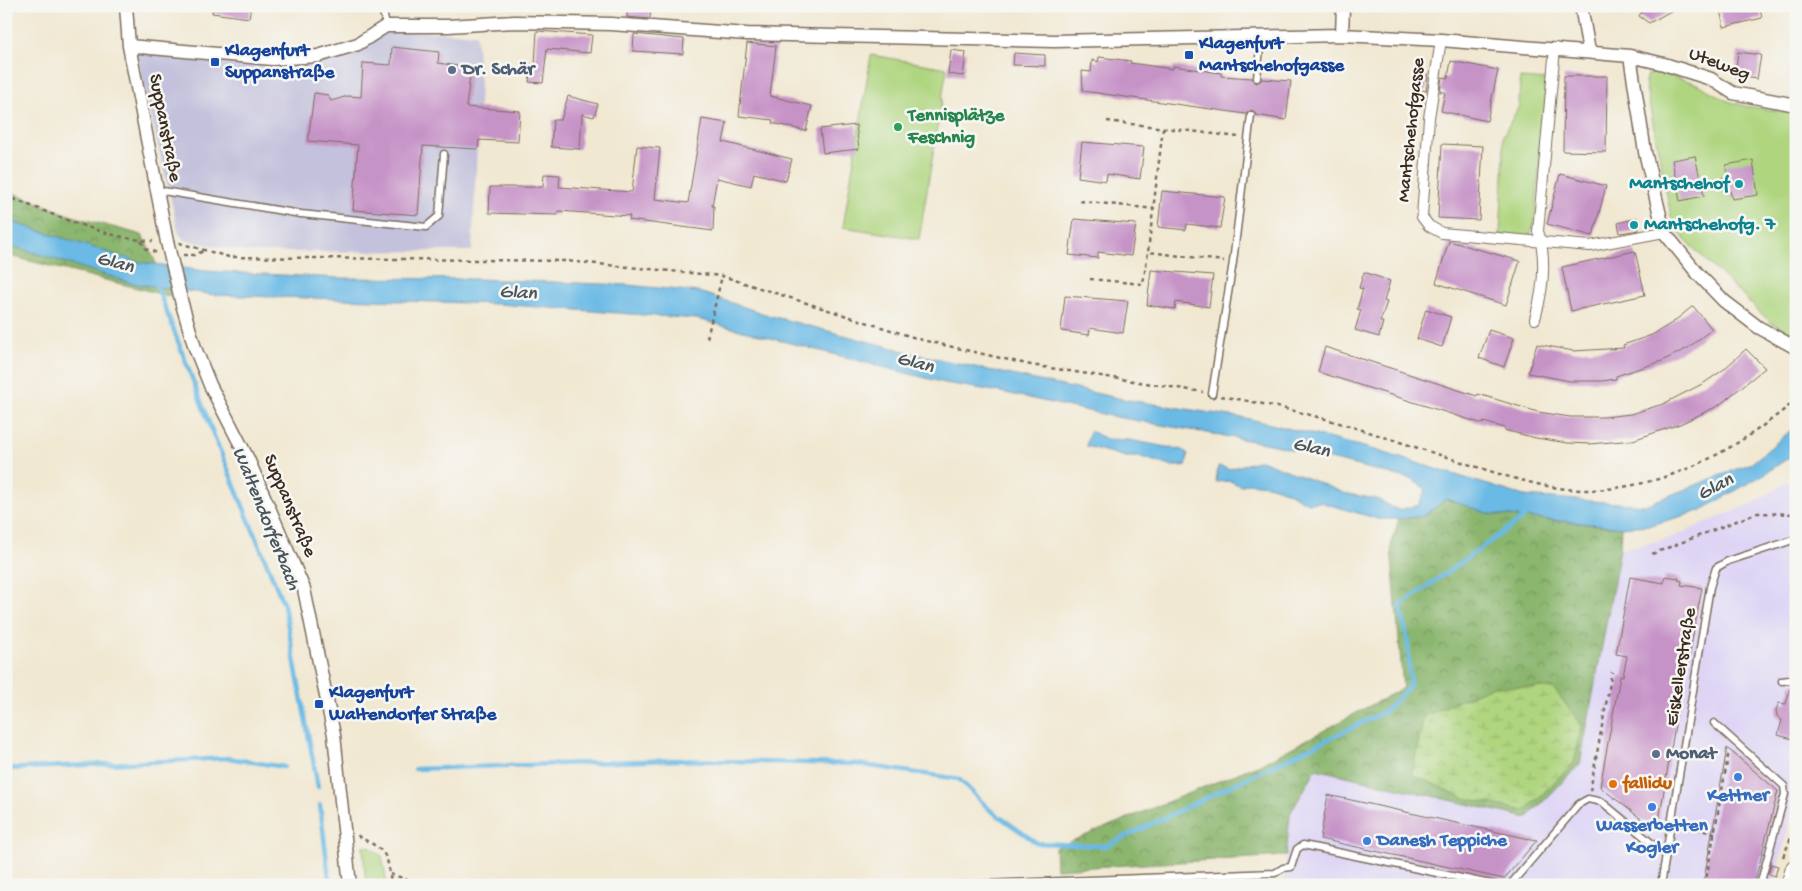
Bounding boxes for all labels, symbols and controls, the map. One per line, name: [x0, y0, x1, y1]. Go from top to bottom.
place label: Klagenfurt Mantschehofgasse: [1198, 33, 1345, 78]
place label: Klagenfurt Suppanstraße: [224, 40, 336, 85]
street label: Uteweg: [1685, 43, 1753, 87]
marker: Klagenfurt Mantschehofgasse: [1183, 49, 1195, 61]
marker: Klagenfurt Suppanstraße: [209, 56, 221, 68]
street label: Mantschehofgasse: [1393, 56, 1431, 203]
place label: Dr. Schär: [460, 59, 537, 82]
marker: Dr. Schär: [446, 64, 458, 76]
street label: Suppanstraße: [142, 72, 186, 184]
place label: Tennisplätze Feschnig: [906, 105, 1006, 150]
marker: Tennisplätze Feschnig: [892, 121, 904, 133]
place label: Mantschehof: [1629, 173, 1731, 196]
marker: Mantschehof: [1733, 178, 1745, 190]
place label: Mantschehofg. 7: [1644, 214, 1776, 237]
marker: Mantschehofg. 7: [1628, 219, 1640, 231]
water label: Glan: [94, 248, 137, 280]
water label: Glan: [499, 282, 538, 306]
water label: Glan: [894, 348, 937, 380]
water label: Glan: [1290, 434, 1332, 465]
water label: Waltendorferbach: [226, 444, 304, 594]
street label: Suppanstraße: [257, 451, 321, 561]
water label: Glan: [1694, 469, 1738, 507]
street label: Eiskellerstraße: [1661, 606, 1703, 728]
place label: Klagenfurt Waltendorfer Straße: [328, 682, 497, 727]
marker: Klagenfurt Waltendorfer Straße: [313, 698, 325, 710]
place label: Monat: [1666, 743, 1719, 766]
marker: Monat: [1650, 748, 1662, 760]
marker: Kettner: [1732, 771, 1744, 783]
place label: fallidu: [1622, 773, 1672, 796]
marker: fallidu: [1607, 778, 1619, 790]
place label: Kettner: [1706, 785, 1771, 808]
marker: Wasserbetten Kogler: [1646, 801, 1658, 813]
place label: Wasserbetten Kogler: [1595, 815, 1709, 860]
place label: Danesh Teppiche: [1375, 830, 1508, 853]
marker: Danesh Teppiche: [1361, 835, 1373, 847]

